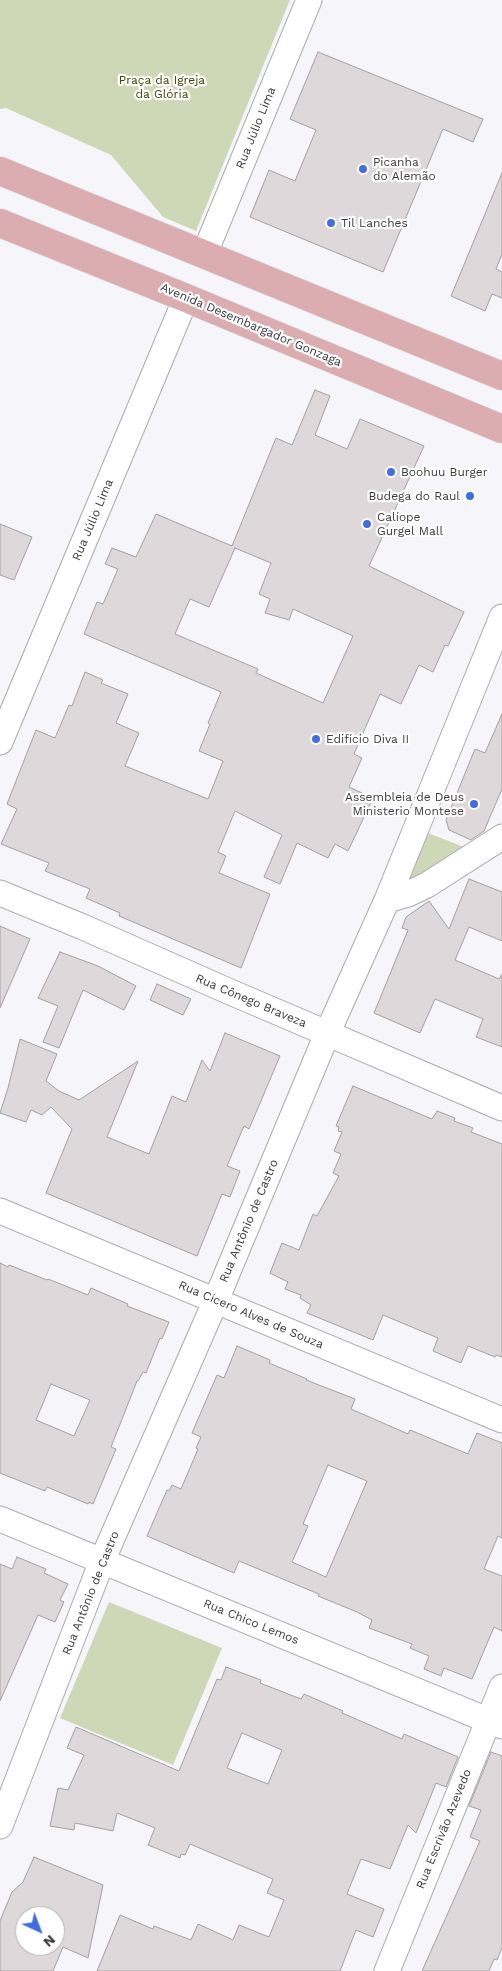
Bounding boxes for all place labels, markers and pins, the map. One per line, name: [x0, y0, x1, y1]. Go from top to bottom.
place label: Picanha do Alemão: [373, 155, 436, 183]
marker: Picanha do Alemão: [357, 163, 369, 175]
place label: Til Lanches: [341, 216, 408, 230]
marker: Til Lanches: [325, 217, 337, 229]
place label: Boohuu Burger: [401, 465, 488, 479]
marker: Boohuu Burger: [385, 466, 397, 478]
place label: Budega do Raul: [368, 489, 460, 503]
marker: Budega do Raul: [464, 490, 476, 502]
place label: Calíope Gurgel Mall: [377, 510, 443, 538]
marker: Calíope Gurgel Mall: [361, 518, 373, 530]
place label: Edifício Diva II: [326, 732, 409, 746]
marker: Edifício Diva II: [310, 733, 322, 745]
place label: Assembleia de Deus Ministerio Montese: [345, 790, 464, 818]
marker: Assembleia de Deus Ministerio Montese: [468, 798, 480, 810]

